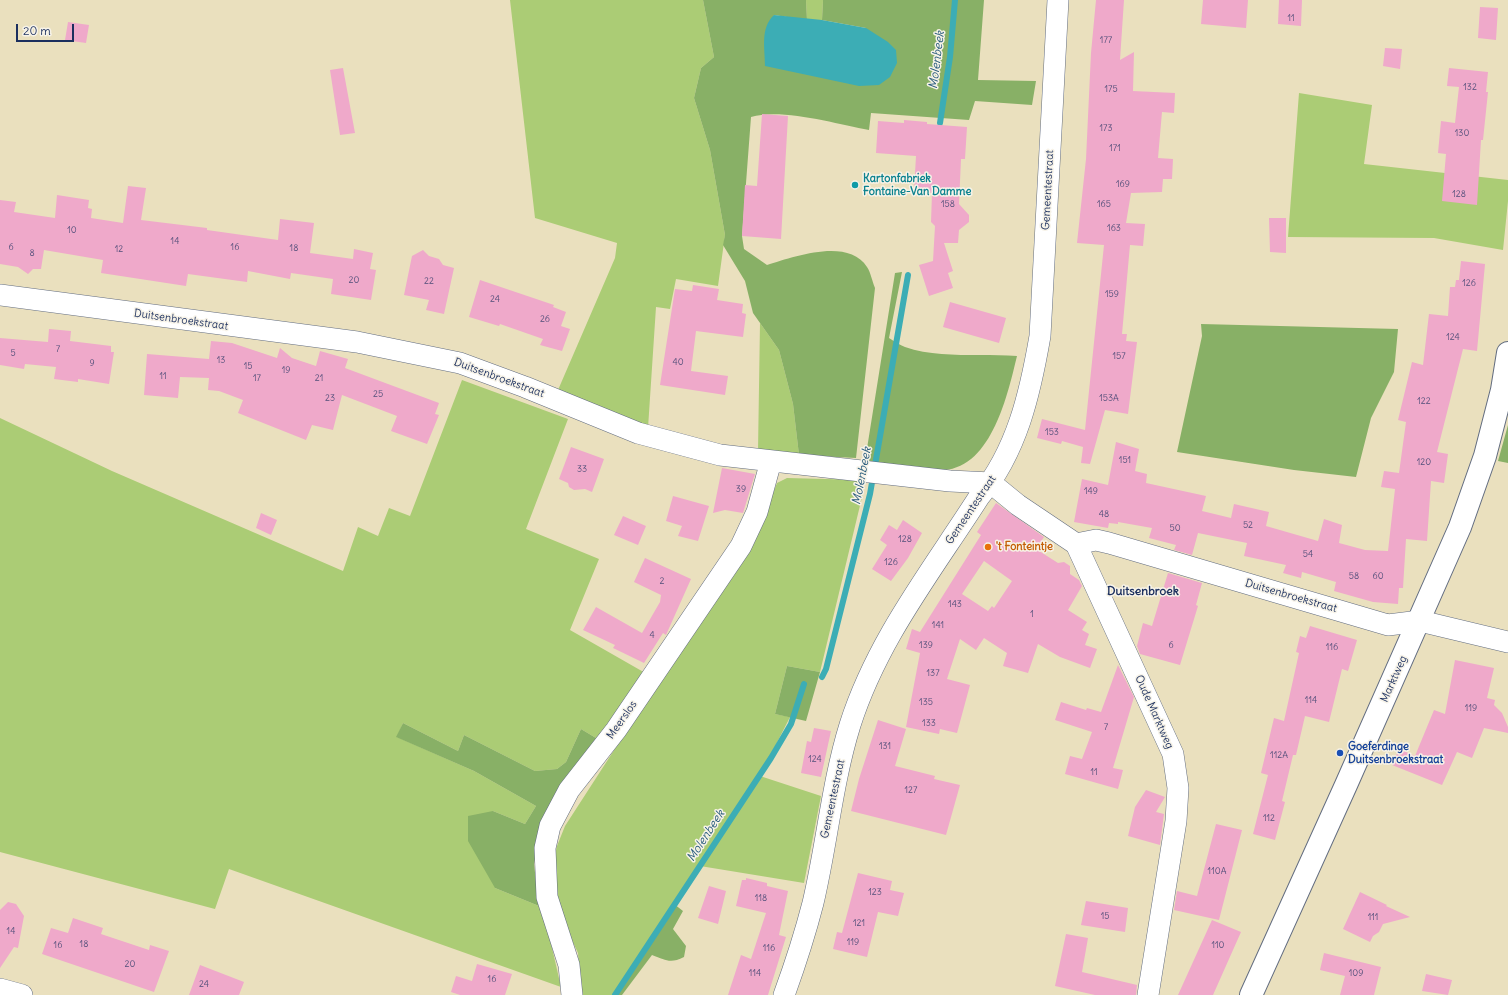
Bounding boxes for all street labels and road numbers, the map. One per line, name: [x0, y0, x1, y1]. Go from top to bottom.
street label: Gemeentestraat: [1039, 149, 1057, 231]
street label: Duitsenbroekstraat: [133, 307, 229, 333]
street label: Duitsenbroekstraat: [452, 356, 546, 400]
street label: Gemeentestraat: [943, 473, 999, 547]
street label: Duitsenbroekstraat: [1243, 577, 1339, 615]
street label: Marktweg: [1378, 654, 1410, 704]
street label: Oude Marktweg: [1132, 673, 1176, 751]
street label: Meerslos: [604, 698, 640, 742]
street label: Gemeentestraat: [818, 758, 848, 840]

